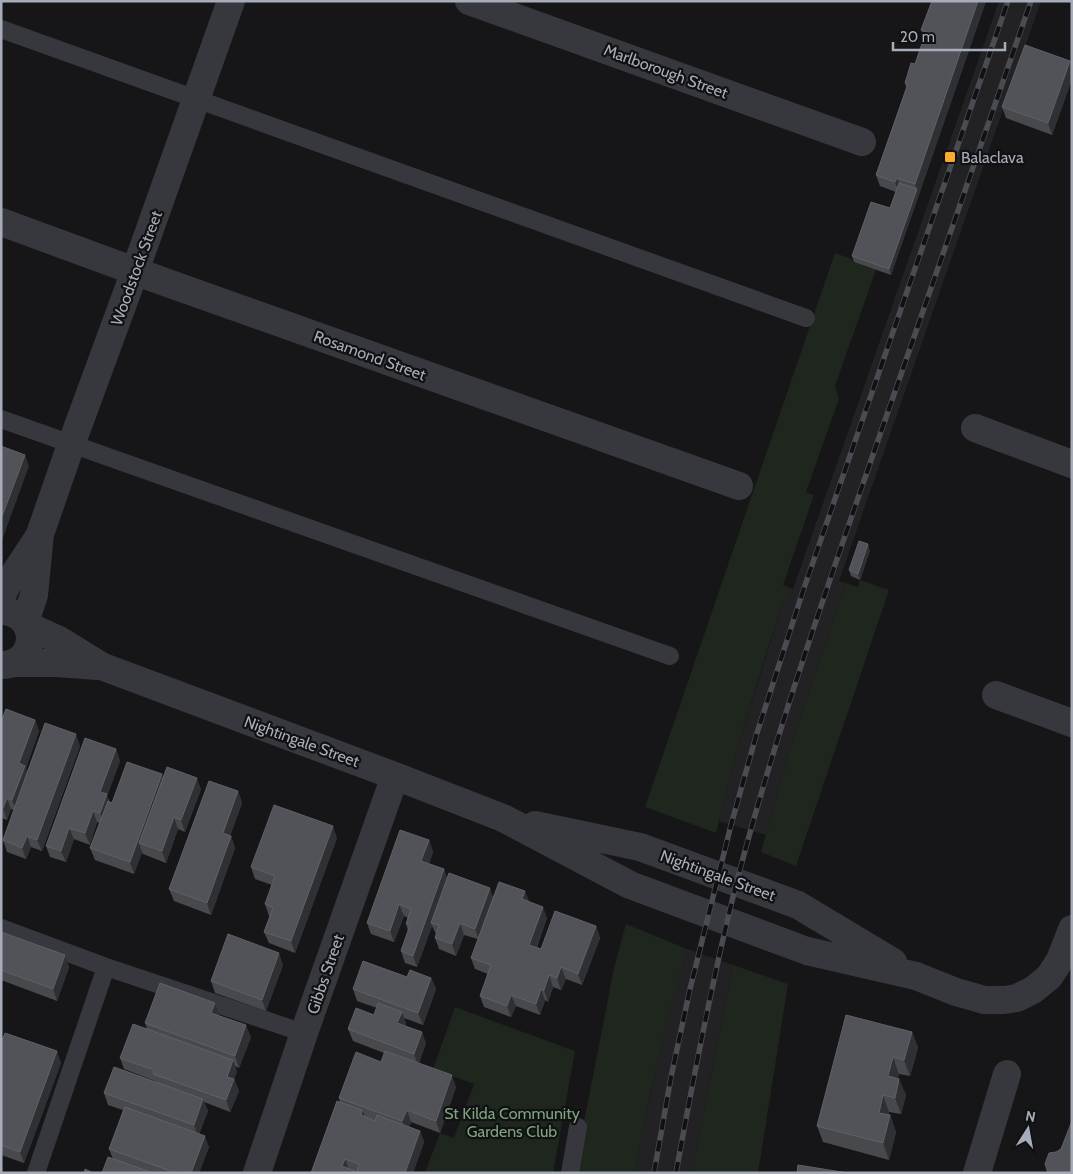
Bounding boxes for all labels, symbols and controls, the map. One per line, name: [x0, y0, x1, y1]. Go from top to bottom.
scale bar: [893, 20, 1006, 52]
text: 20 m: [900, 28, 935, 46]
street label: Marlborough Street: [601, 40, 731, 103]
place label: Balaclava: [961, 148, 1024, 167]
marker: Balaclava: [943, 150, 957, 164]
street label: Woodstock Street: [107, 208, 166, 328]
street label: Rosamond Street: [311, 326, 429, 385]
street label: Nightingale Street: [242, 712, 362, 771]
street label: Nightingale Street: [658, 846, 778, 905]
street label: Gibbs Street: [303, 931, 348, 1017]
park label: St Kilda Community Gardens Club: [444, 1104, 580, 1141]
north arrow: [1003, 1104, 1053, 1154]
text: N: [1024, 1106, 1037, 1126]

